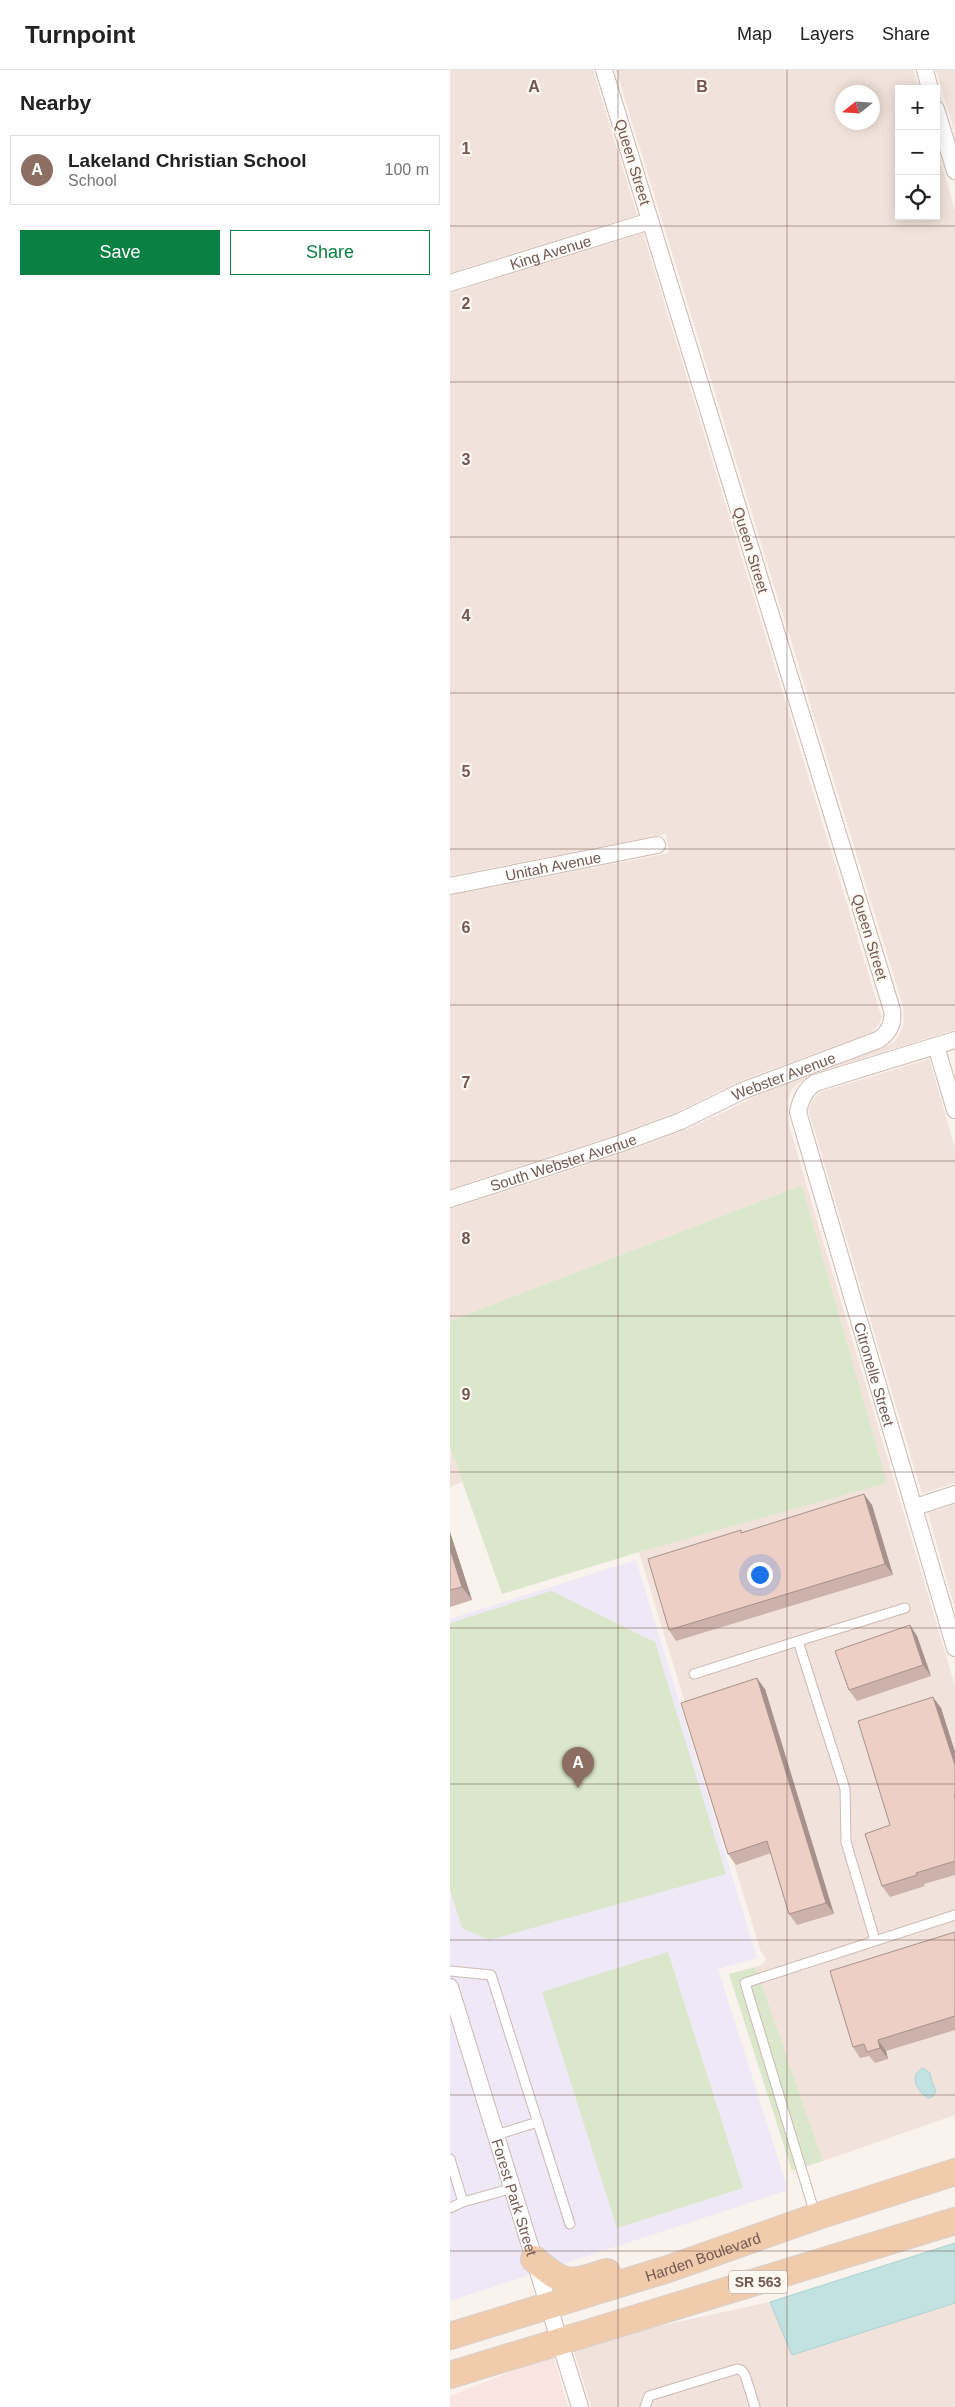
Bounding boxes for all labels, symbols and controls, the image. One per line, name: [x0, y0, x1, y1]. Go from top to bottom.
text: Turnpoint: [25, 21, 135, 48]
text: Map: [737, 24, 772, 44]
text: Layers: [800, 24, 854, 44]
text: Share: [882, 24, 930, 44]
text: A: [528, 78, 540, 95]
text: B: [696, 78, 708, 95]
north arrow: [835, 85, 880, 130]
map controls: [895, 85, 940, 220]
button: +: [895, 85, 940, 130]
text: Nearby: [20, 91, 91, 114]
street label: Queen Street: [612, 117, 654, 208]
button: −: [895, 130, 940, 175]
text: 1: [462, 140, 471, 157]
text: Lakeland Christian School: [68, 150, 307, 171]
text: A: [31, 161, 43, 178]
text: 100 m: [385, 161, 429, 178]
text: School: [68, 172, 117, 189]
button: locate: [895, 175, 940, 220]
button: Save: [20, 230, 220, 275]
button: Share: [230, 230, 430, 275]
street label: King Avenue: [508, 231, 593, 272]
text: 2: [462, 295, 471, 312]
text: 3: [462, 451, 471, 468]
street label: Queen Street: [730, 505, 772, 596]
text: 4: [462, 607, 471, 624]
text: 5: [462, 763, 471, 780]
street label: Unitah Avenue: [504, 848, 602, 883]
street label: Queen Street: [849, 892, 891, 983]
text: 6: [462, 919, 471, 936]
street label: Webster Avenue: [729, 1048, 838, 1103]
text: 7: [462, 1074, 471, 1091]
street label: South Webster Avenue: [488, 1130, 639, 1194]
text: 8: [462, 1230, 471, 1247]
street label: Citronelle Street: [851, 1320, 898, 1429]
text: 9: [462, 1386, 471, 1403]
your location: [747, 1562, 773, 1588]
pin: A: [562, 1747, 594, 1788]
street label: Forest Park Street: [489, 2136, 541, 2259]
street label: Harden Boulevard: [643, 2228, 763, 2284]
road number: SR 563: [729, 2270, 787, 2294]

